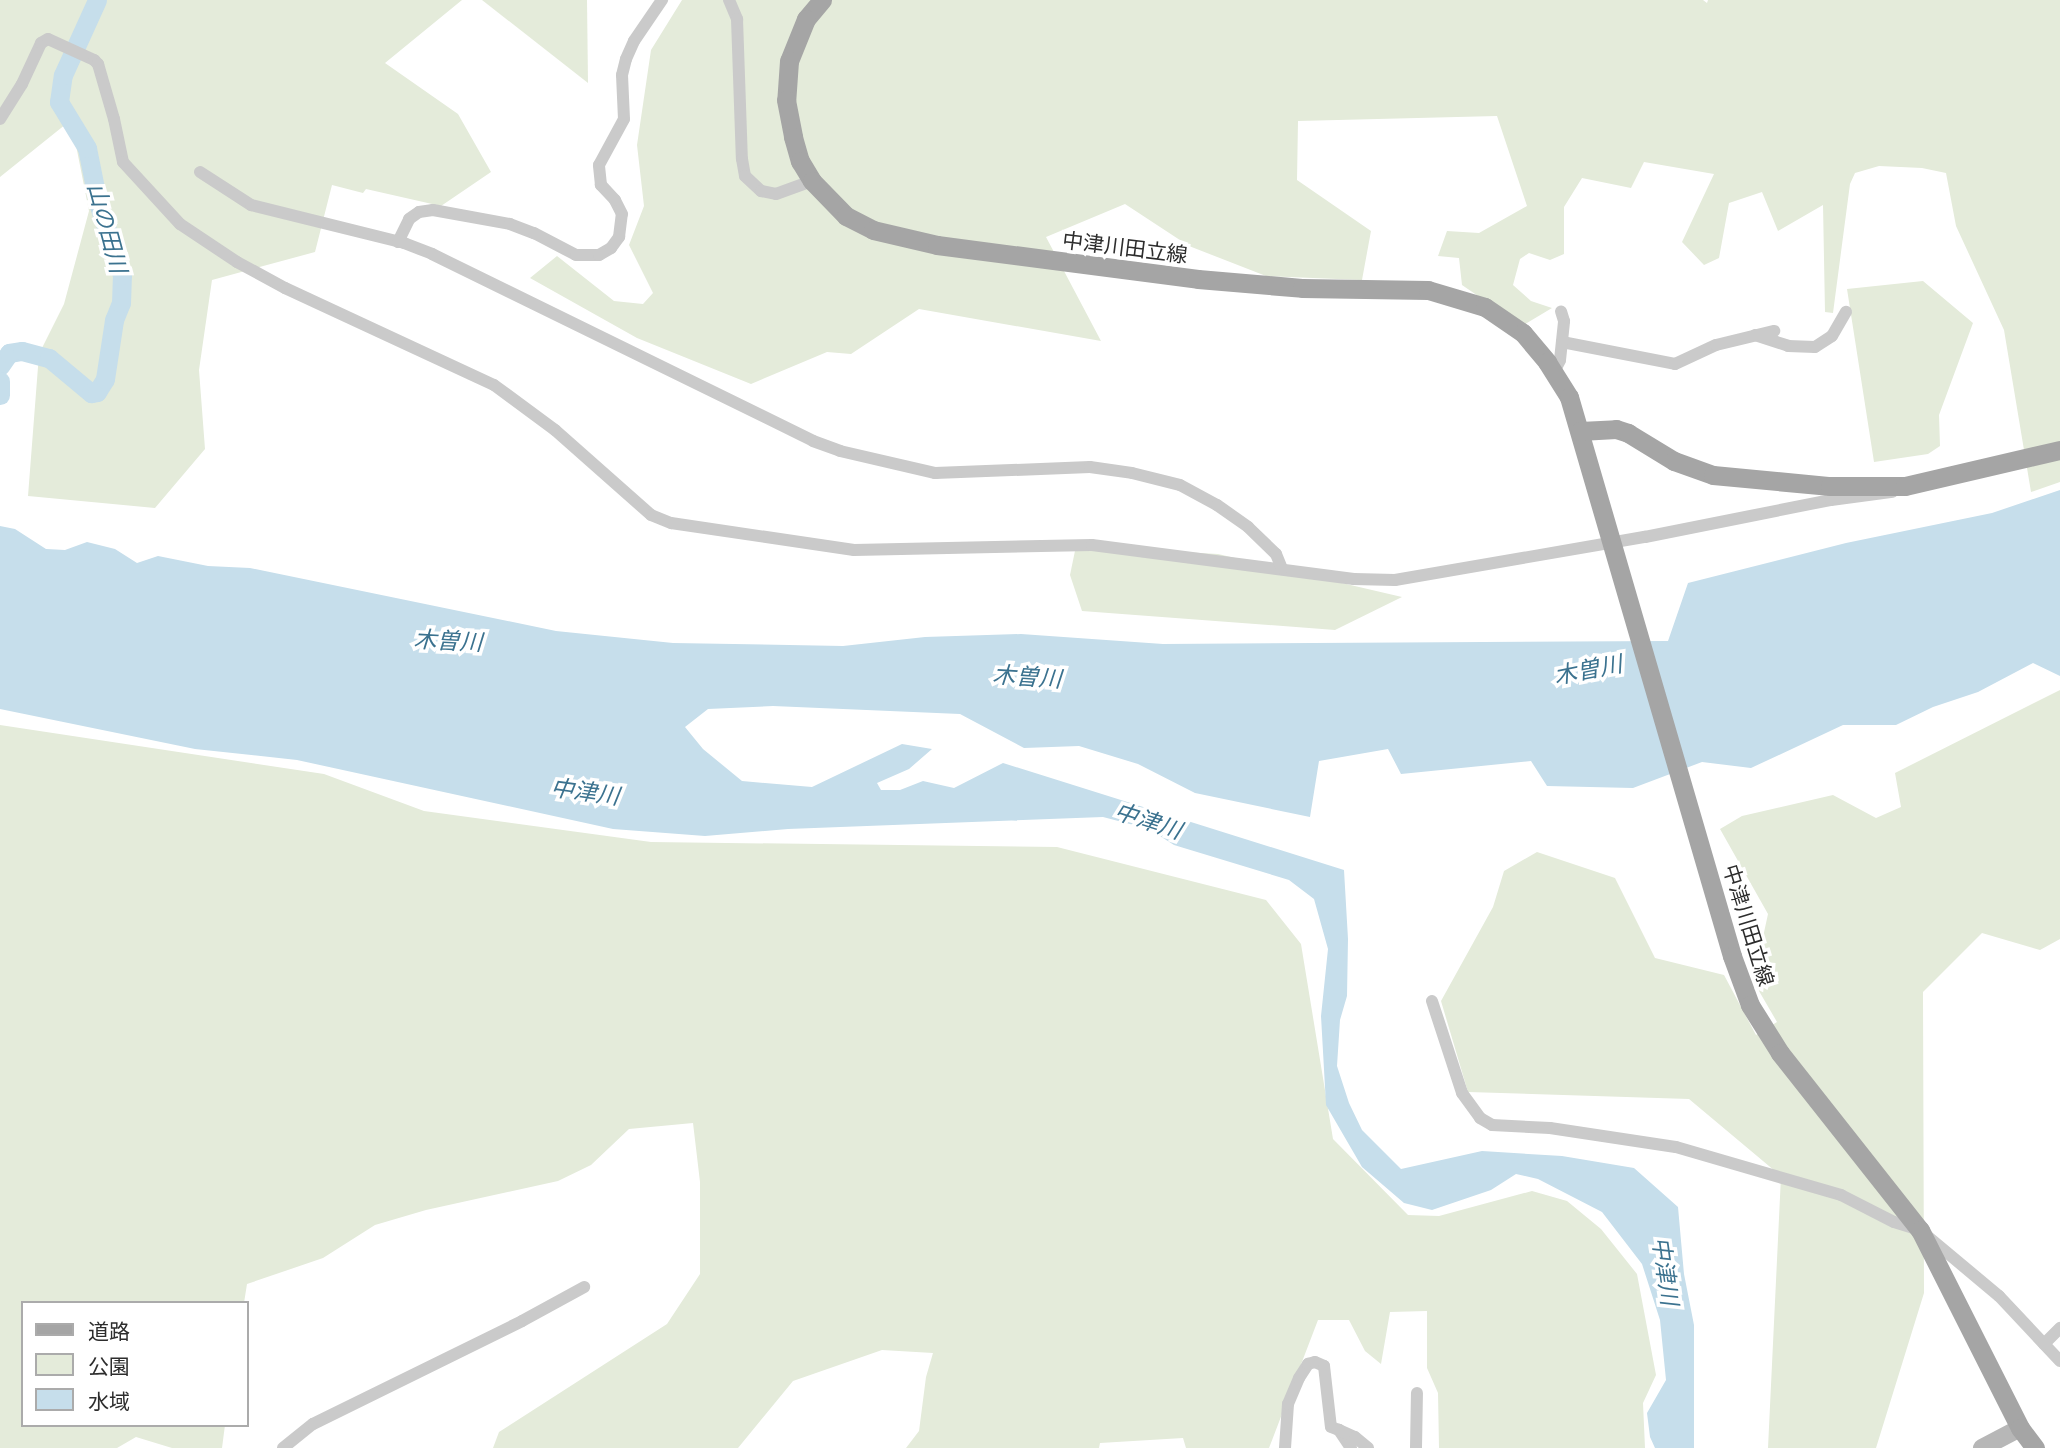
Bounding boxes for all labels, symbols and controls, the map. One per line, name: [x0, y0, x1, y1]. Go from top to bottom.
water label: 山の田川: [82, 180, 132, 276]
street label: 中津川田立線: [1061, 227, 1189, 267]
water label: 木曽川: [413, 625, 483, 657]
water label: 木曽川: [1552, 650, 1624, 690]
water label: 木曽川: [992, 661, 1062, 693]
water label: 中津川: [549, 774, 621, 810]
water label: 中津川: [1111, 797, 1185, 845]
street label: 中津川田立線: [1719, 861, 1779, 989]
water label: 中津川: [1647, 1235, 1683, 1307]
legend: [21, 1301, 248, 1427]
text: 道路: [88, 1318, 130, 1344]
text: 公園: [88, 1353, 130, 1379]
text: 水域: [88, 1388, 130, 1414]

